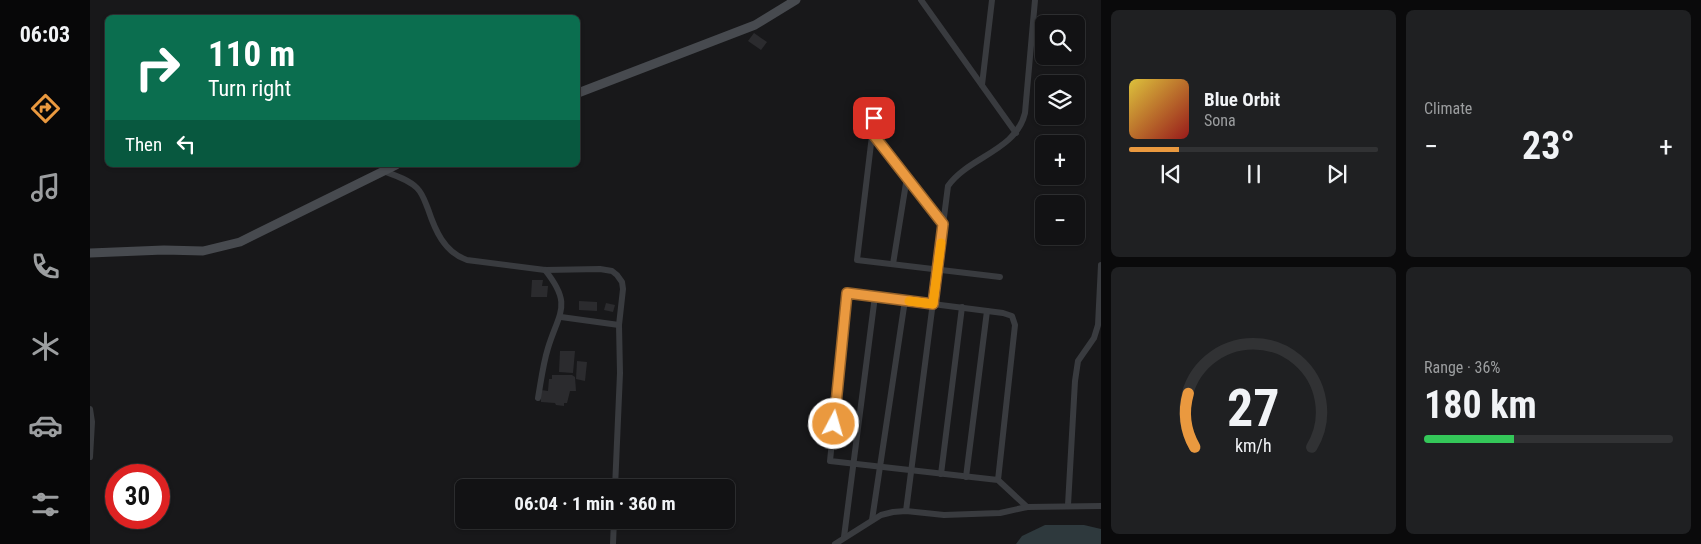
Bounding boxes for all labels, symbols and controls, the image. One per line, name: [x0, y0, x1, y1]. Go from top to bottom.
map controls: [1035, 15, 1085, 245]
button: search: [1035, 15, 1085, 65]
text: 06:03: [20, 22, 70, 47]
text: 110 m: [208, 34, 295, 75]
icon: right: [125, 35, 190, 100]
button: layers: [1035, 75, 1085, 125]
text: Turn right: [208, 76, 291, 101]
text: Blue Orbit: [1204, 88, 1280, 111]
icon: directions: [28, 91, 63, 126]
pin: [853, 97, 895, 139]
text: Climate: [1424, 99, 1472, 118]
icon: arrive: [860, 104, 888, 132]
text: Sona: [1204, 111, 1236, 130]
text: 23°: [1522, 124, 1575, 168]
icon: left: [172, 130, 200, 158]
text: −: [1424, 130, 1438, 163]
text: +: [1659, 130, 1673, 163]
text: Then: [125, 133, 162, 156]
button: +: [1035, 135, 1085, 185]
icon: previous: [1157, 160, 1185, 188]
icon: pause: [1240, 160, 1268, 188]
icon: next: [1323, 160, 1351, 188]
icon: music: [28, 170, 63, 205]
button: −: [1035, 195, 1085, 245]
icon: phone: [28, 249, 63, 284]
icon: climate: [28, 329, 63, 364]
text: Range · 36%: [1424, 358, 1500, 377]
text: 27: [1227, 378, 1280, 439]
text: 180 km: [1424, 383, 1537, 427]
position arrow: [807, 397, 859, 449]
icon: car: [28, 408, 63, 443]
text: km/h: [1235, 435, 1272, 456]
speed limit sign: 30: [105, 464, 170, 529]
icon: filters: [28, 487, 63, 522]
text: 06:04 · 1 min · 360 m: [514, 492, 676, 515]

